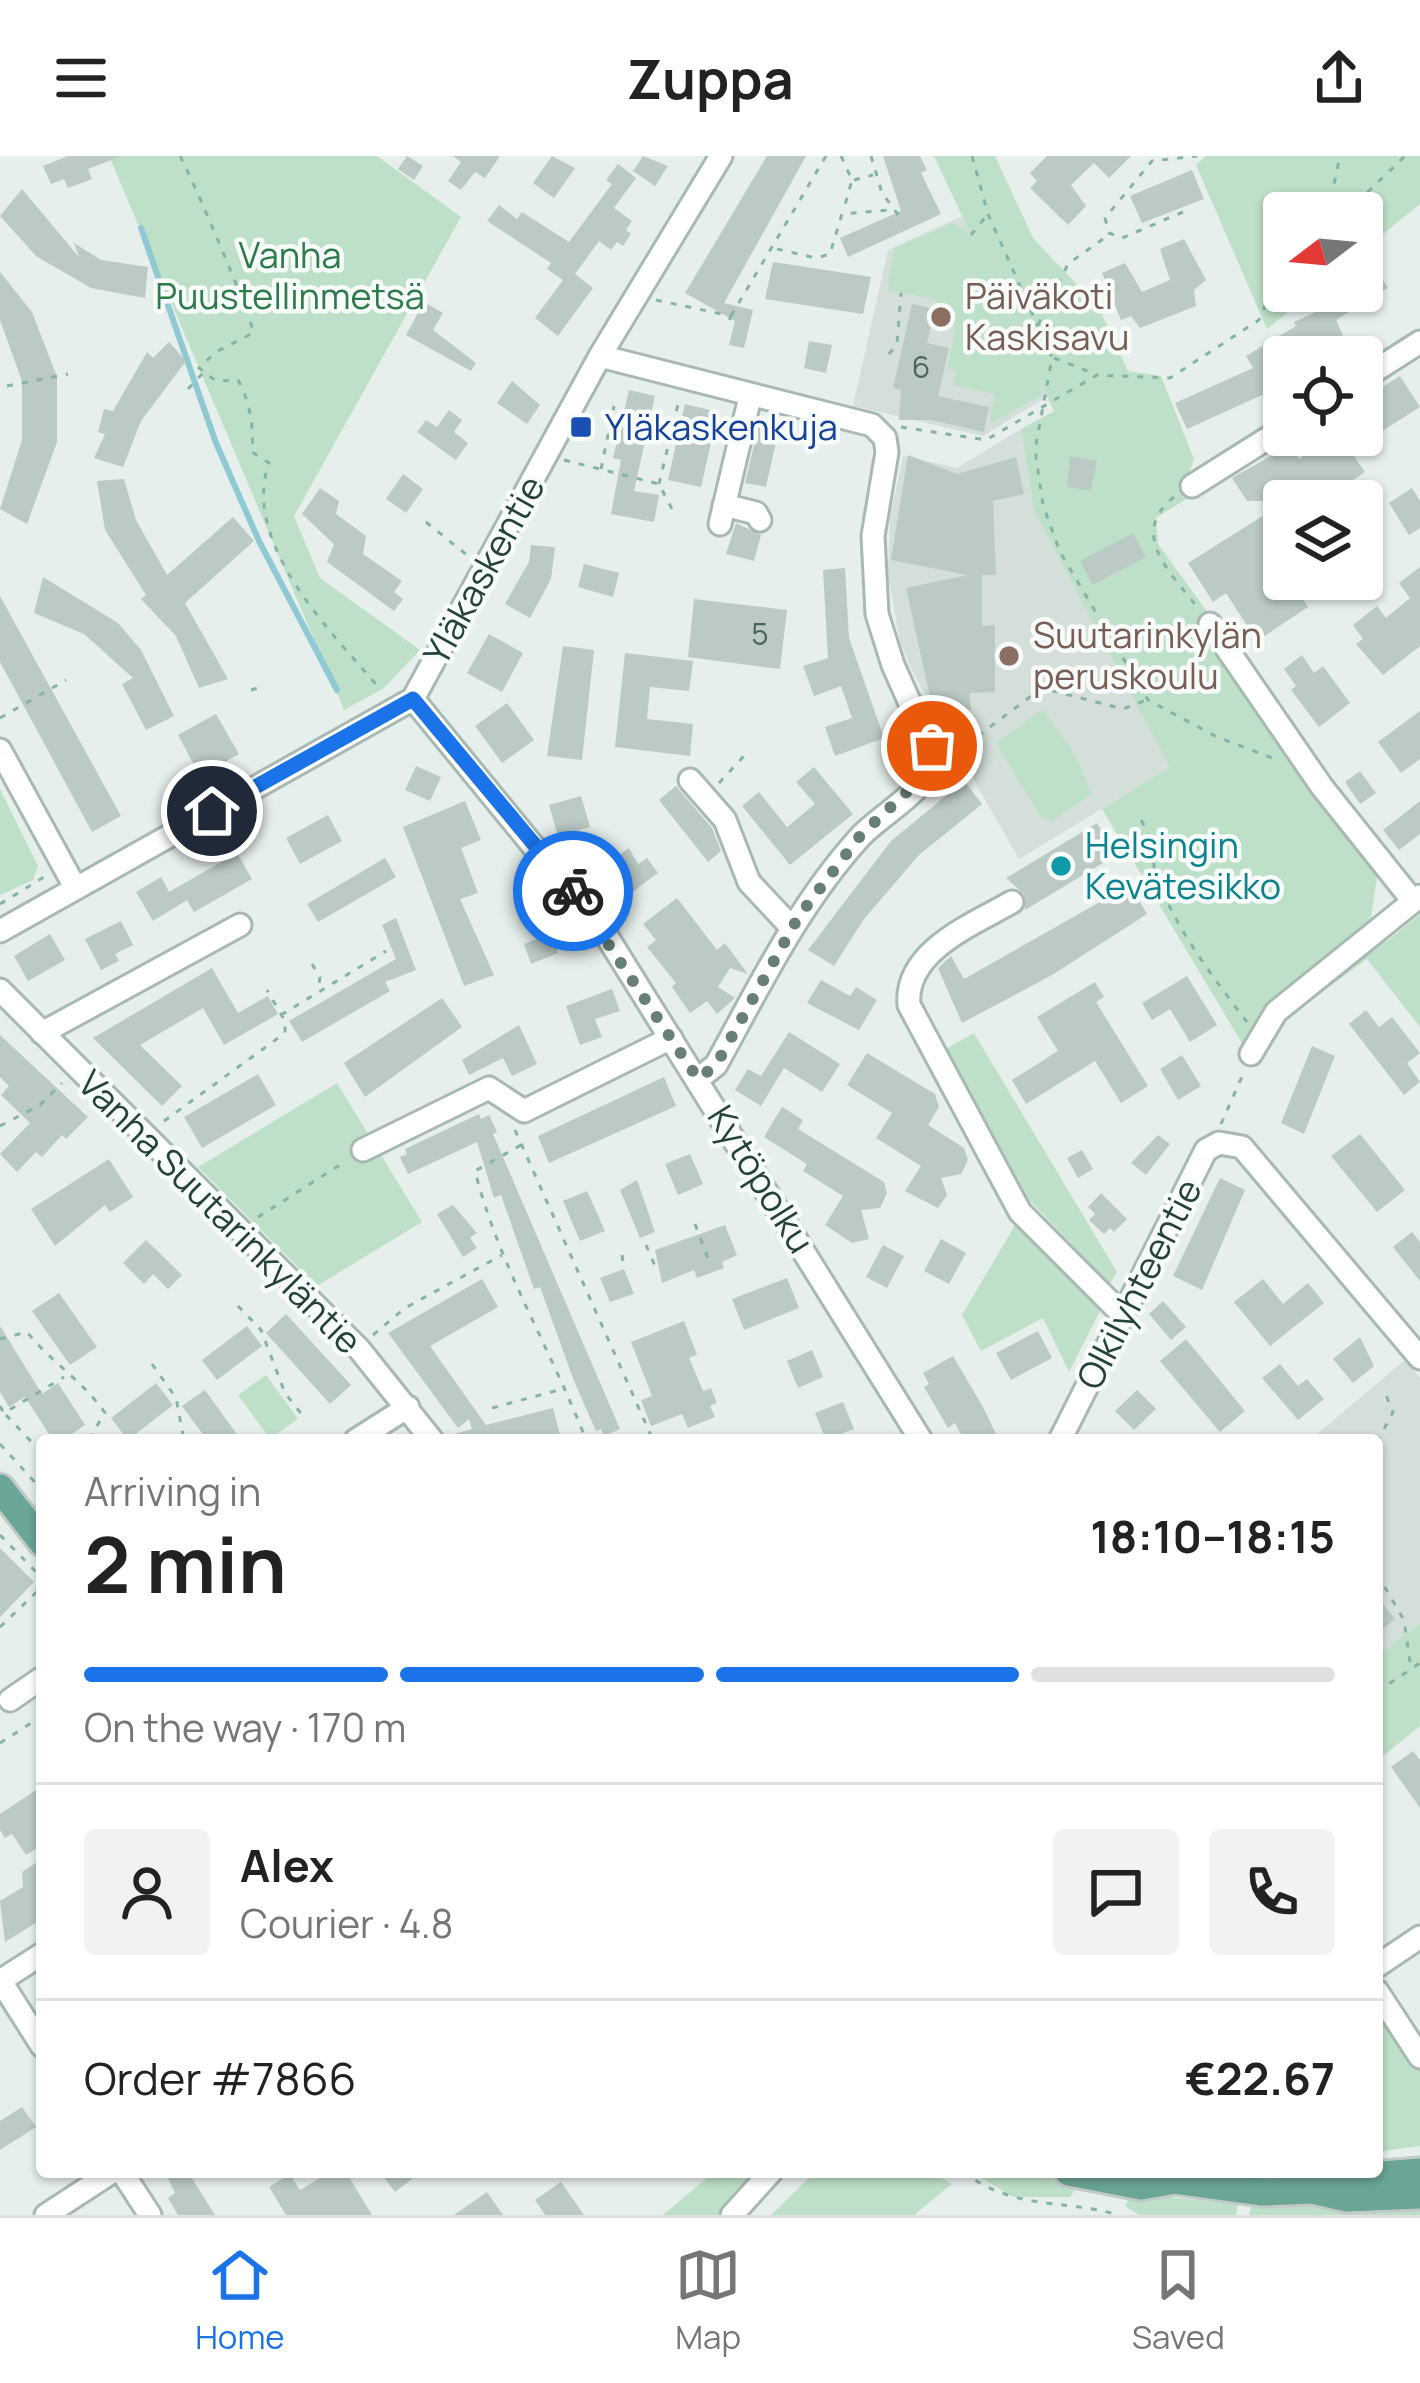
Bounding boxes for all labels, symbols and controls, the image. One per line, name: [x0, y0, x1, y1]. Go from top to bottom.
text: Zuppa: [626, 41, 794, 115]
icon: menu: [48, 45, 114, 111]
icon: share: [1306, 45, 1372, 111]
north arrow: [1263, 192, 1383, 312]
map controls: [1263, 192, 1383, 600]
park label: Vanha Puustellinmetsä: [155, 230, 425, 320]
place label: Päiväkoti Kaskisavu: [965, 271, 1129, 361]
marker: Päiväkoti Kaskisavu: [928, 304, 954, 330]
button: locate: [1263, 336, 1383, 456]
house number: 6: [912, 346, 930, 387]
place label: Yläkaskenkuja: [605, 402, 838, 451]
marker: Yläkaskenkuja: [568, 414, 594, 440]
street label: Yläkaskentie: [412, 467, 556, 673]
button: layers: [1263, 480, 1383, 600]
place label: Suutarinkylän peruskoulu: [1033, 610, 1262, 700]
house number: 5: [751, 613, 769, 654]
marker: Suutarinkylän peruskoulu: [996, 643, 1022, 669]
pin: [881, 695, 983, 797]
icon: bag: [899, 713, 965, 779]
pin: [161, 760, 263, 862]
icon: home: [179, 778, 245, 844]
place label: Helsingin Kevätesikko: [1085, 820, 1281, 910]
courier: [513, 831, 633, 951]
marker: Helsingin Kevätesikko: [1048, 853, 1074, 879]
icon: bike: [540, 858, 606, 924]
street label: Vanha Suutarinkyläntie: [68, 1059, 373, 1364]
street label: Kytöpolku: [697, 1096, 826, 1262]
street label: Olkilyhteentie: [1065, 1170, 1213, 1397]
text: Arriving in: [84, 1464, 261, 1518]
text: 18:10–18:15: [1090, 1505, 1335, 1567]
text: 2 min: [84, 1510, 287, 1616]
text: On the way · 170 m: [84, 1700, 406, 1754]
button: person: [84, 1829, 210, 1955]
button: chat: [1053, 1829, 1179, 1955]
button: phone: [1209, 1829, 1335, 1955]
text: Alex: [240, 1834, 334, 1896]
text: Courier · 4.8: [240, 1896, 453, 1950]
text: Order #7866: [84, 2047, 357, 2109]
text: €22.67: [1185, 2047, 1335, 2109]
tab: Home: [195, 2242, 285, 2359]
tab: Map: [675, 2242, 741, 2359]
tab: Saved: [1132, 2242, 1225, 2359]

